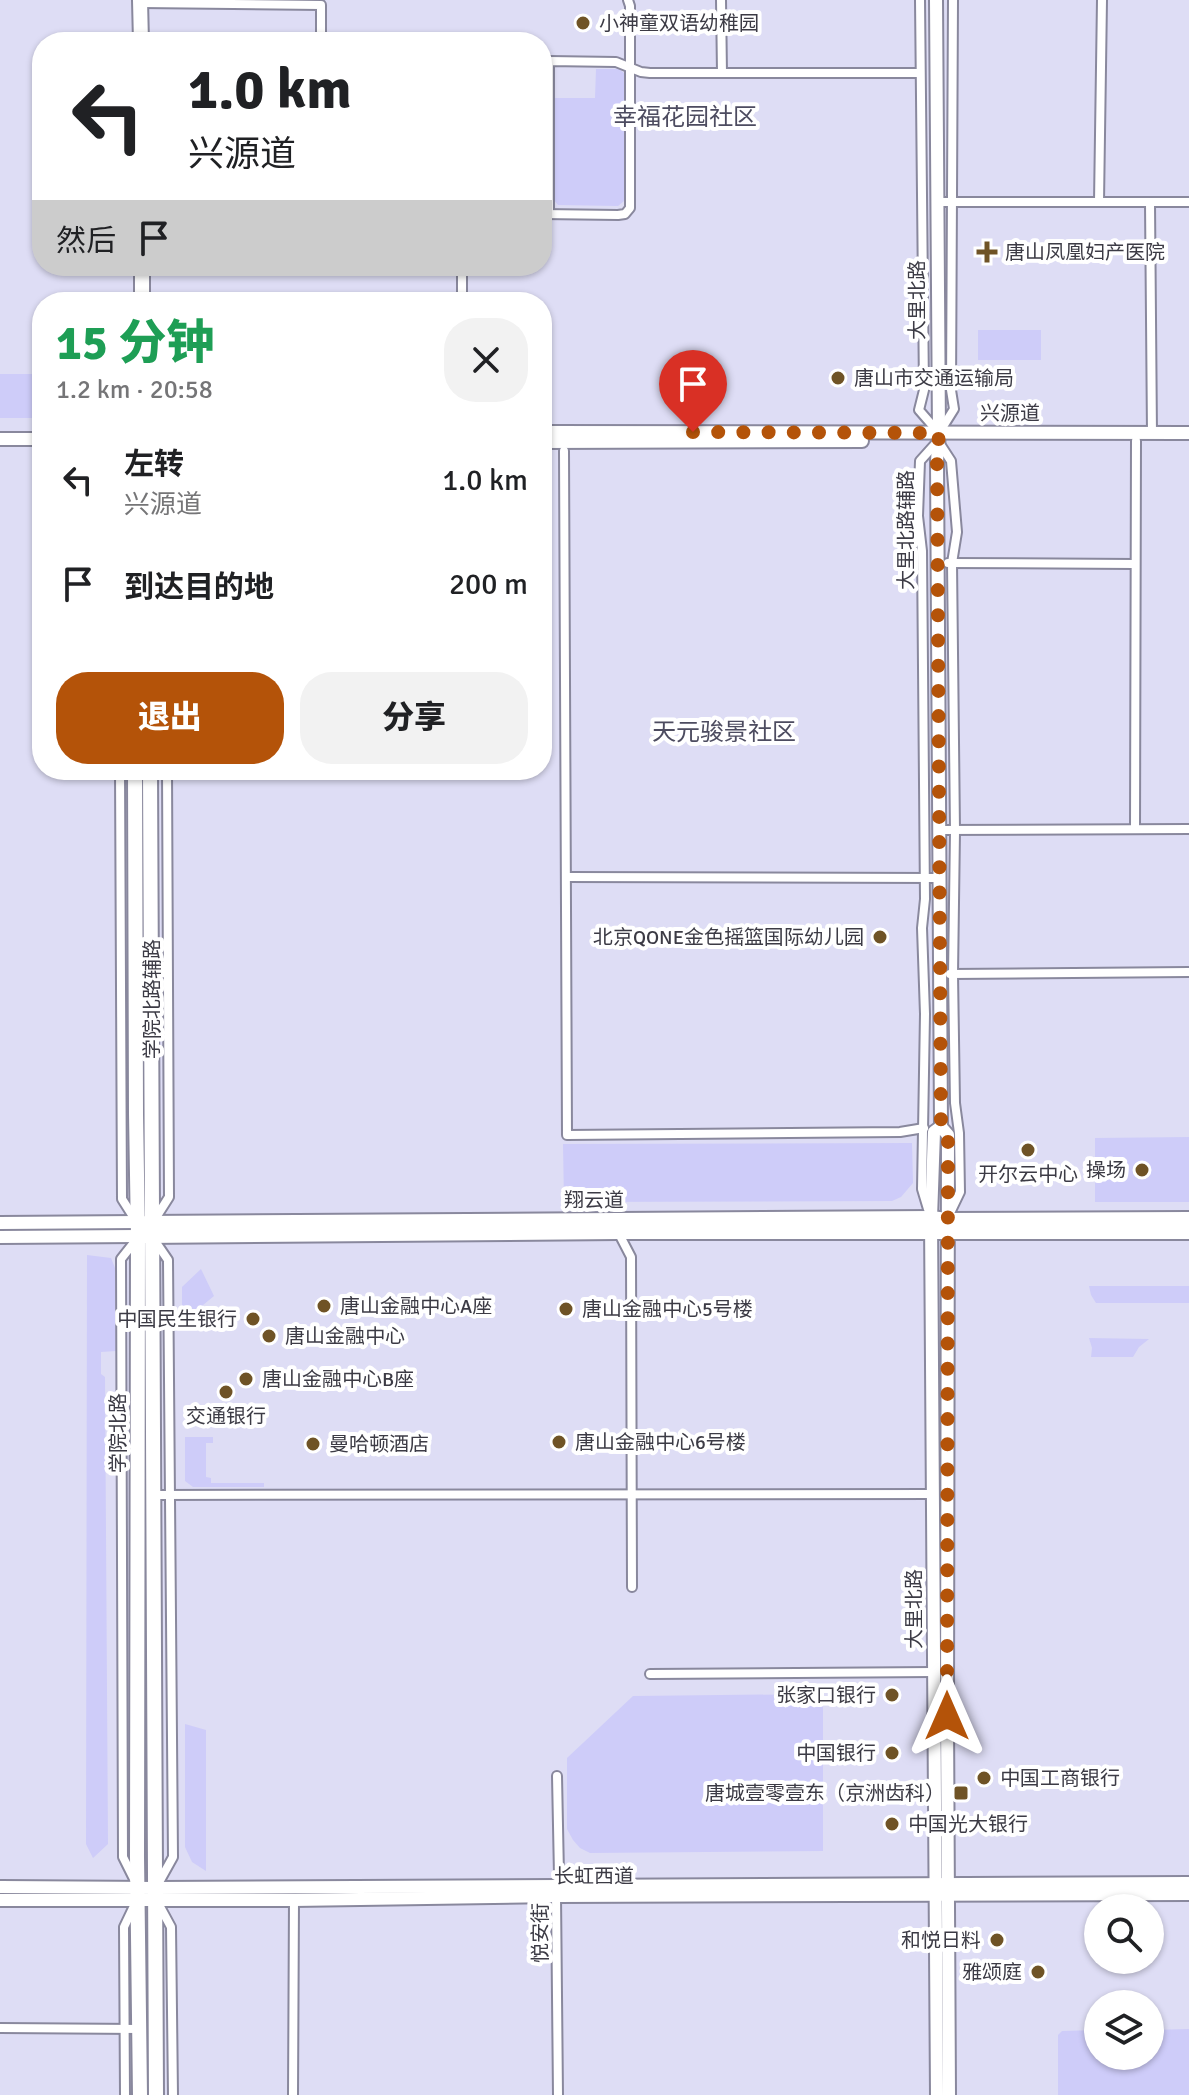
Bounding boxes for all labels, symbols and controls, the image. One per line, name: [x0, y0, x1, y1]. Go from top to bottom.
place label: 小神童双语幼稚园: [599, 11, 759, 36]
marker: 小神童双语幼稚园: [574, 14, 592, 32]
text: 1.0 km: [188, 55, 351, 124]
icon: left: [56, 64, 160, 168]
district label: 幸福花园社区: [613, 102, 757, 132]
text: 兴源道: [188, 132, 296, 177]
icon: arrive: [132, 216, 176, 260]
text: 然后: [56, 223, 116, 260]
place label: 唐山凤凰妇产医院: [1005, 240, 1165, 265]
marker: 唐山凤凰妇产医院: [976, 241, 998, 263]
street label: 大里北路: [905, 260, 930, 340]
text: 15 分钟: [56, 314, 214, 373]
button: close: [444, 318, 528, 402]
pin: [659, 350, 727, 432]
icon: arrive: [671, 362, 715, 406]
place label: 唐山市交通运输局: [854, 366, 1014, 391]
marker: 唐山市交通运输局: [829, 369, 847, 387]
text: 1.2 km · 20:58: [56, 374, 213, 406]
street label: 兴源道: [980, 401, 1040, 426]
text: 左转: [124, 446, 184, 483]
icon: left: [56, 458, 100, 502]
text: 1.0 km: [442, 462, 528, 499]
street label: 大里北路辅路: [894, 470, 919, 590]
text: 兴源道: [124, 489, 202, 521]
icon: arrive: [56, 562, 100, 606]
text: 200 m: [449, 566, 528, 603]
text: 到达目的地: [124, 569, 274, 606]
button: 退出: [56, 672, 284, 764]
button: 分享: [300, 672, 528, 764]
district label: 天元骏景社区: [652, 717, 796, 747]
place label: 北京QONE金色摇篮国际幼儿园: [593, 925, 864, 950]
marker: 北京QONE金色摇篮国际幼儿园: [871, 928, 889, 946]
street label: 学院北路辅路: [140, 939, 165, 1059]
marker: 开尔云中心: [1019, 1141, 1037, 1159]
place label: 操场: [1086, 1158, 1126, 1183]
marker: 操场: [1133, 1161, 1151, 1179]
place label: 开尔云中心: [978, 1162, 1078, 1187]
street label: 翔云道: [564, 1188, 624, 1213]
place label: 唐山金融中心A座: [340, 1294, 492, 1319]
marker: 唐山金融中心A座: [315, 1297, 333, 1315]
place label: 唐山金融中心5号楼: [582, 1297, 753, 1322]
marker: 唐山金融中心5号楼: [557, 1300, 575, 1318]
place label: 中国民生银行: [117, 1307, 237, 1332]
marker: 中国民生银行: [244, 1310, 262, 1328]
place label: 唐山金融中心: [285, 1324, 405, 1349]
marker: 唐山金融中心: [260, 1327, 278, 1345]
place label: 唐山金融中心B座: [262, 1367, 414, 1392]
marker: 唐山金融中心B座: [237, 1370, 255, 1388]
marker: 交通银行: [217, 1383, 235, 1401]
street label: 学院北路: [106, 1393, 131, 1473]
place label: 交通银行: [186, 1404, 266, 1429]
place label: 唐山金融中心6号楼: [575, 1430, 746, 1455]
place label: 曼哈顿酒店: [329, 1432, 429, 1457]
marker: 唐山金融中心6号楼: [550, 1433, 568, 1451]
marker: 曼哈顿酒店: [304, 1435, 322, 1453]
street label: 大里北路: [902, 1569, 927, 1649]
position arrow: [905, 1674, 989, 1758]
place label: 张家口银行: [776, 1683, 876, 1708]
marker: 张家口银行: [883, 1686, 901, 1704]
place label: 中国银行: [796, 1741, 876, 1766]
marker: 中国银行: [883, 1744, 901, 1762]
place label: 中国工商银行: [1000, 1766, 1120, 1791]
marker: 中国工商银行: [975, 1769, 993, 1787]
place label: 唐城壹零壹东（京洲齿科）: [705, 1781, 945, 1806]
marker: 唐城壹零壹东（京洲齿科）: [952, 1784, 970, 1802]
place label: 中国光大银行: [908, 1812, 1028, 1837]
marker: 中国光大银行: [883, 1815, 901, 1833]
street label: 长虹西道: [554, 1864, 634, 1889]
map controls: [1084, 1894, 1164, 2070]
button: search: [1084, 1894, 1164, 1974]
street label: 悦安街: [528, 1903, 553, 1963]
place label: 和悦日料: [901, 1928, 981, 1953]
marker: 和悦日料: [988, 1931, 1006, 1949]
place label: 雅颂庭: [962, 1960, 1022, 1985]
marker: 雅颂庭: [1029, 1963, 1047, 1981]
button: layers: [1084, 1990, 1164, 2070]

